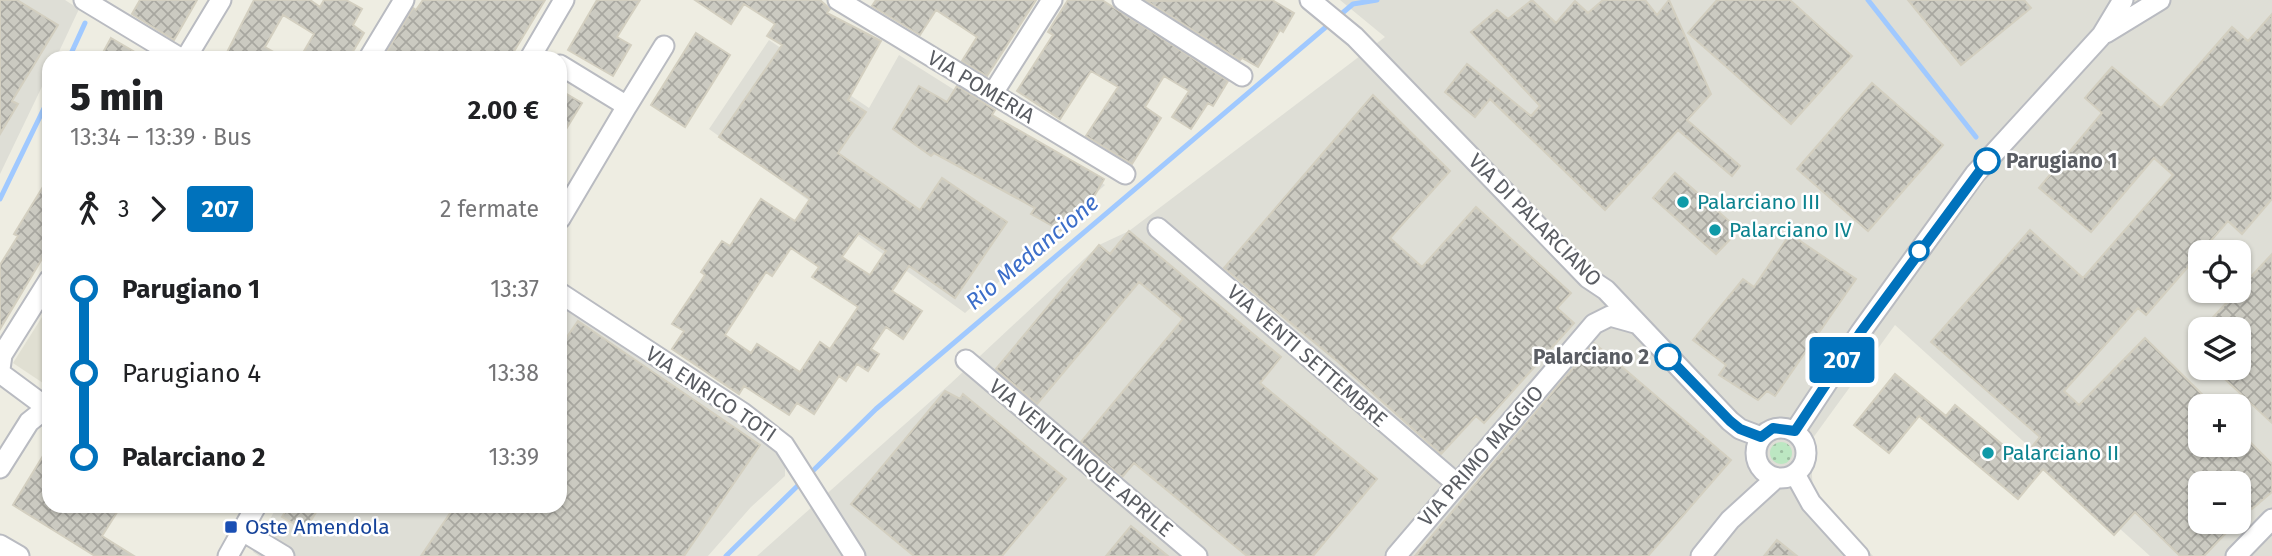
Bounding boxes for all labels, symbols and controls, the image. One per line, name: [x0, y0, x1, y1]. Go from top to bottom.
street label: VIA POMERIA: [923, 45, 1039, 129]
text: 5 min: [70, 74, 164, 120]
text: 2.00 €: [468, 95, 539, 126]
text: 13:34 – 13:39 · Bus: [70, 123, 251, 151]
street label: VIA DI PALARCIANO: [1463, 148, 1607, 292]
marker: Parugiano 1: [1974, 148, 2000, 174]
place label: Parugiano 1: [2006, 148, 2118, 174]
water label: Rio Medancione: [960, 188, 1104, 316]
place label: Palarciano III: [1697, 189, 1820, 215]
icon: walk: [70, 190, 108, 228]
icon: forward: [139, 190, 177, 228]
marker: Palarciano III: [1675, 194, 1691, 210]
text: 3: [118, 195, 129, 223]
text: 207: [201, 195, 239, 223]
text: 2 fermate: [440, 195, 539, 223]
place label: Palarciano IV: [1729, 217, 1852, 243]
marker: Palarciano IV: [1707, 222, 1723, 238]
map controls: [2188, 240, 2251, 534]
button: locate: [2188, 240, 2251, 303]
unlabelled marker: [1909, 241, 1929, 261]
text: Parugiano 1: [122, 274, 260, 305]
text: 13:37: [490, 275, 539, 303]
street label: VIA VENTI SETTEMBRE: [1221, 279, 1393, 433]
button: layers: [2188, 317, 2251, 380]
line badge: 207: [1802, 337, 1882, 383]
street label: VIA ENRICO TOTI: [641, 341, 781, 447]
place label: Palarciano 2: [1533, 344, 1649, 370]
marker: Palarciano 2: [1655, 344, 1681, 370]
text: 207: [1823, 346, 1861, 374]
text: Parugiano 4: [122, 358, 261, 389]
text: 13:38: [488, 359, 539, 387]
street label: VIA VENTICINQUE APRILE: [984, 373, 1178, 543]
street label: VIA PRIMO MAGGIO: [1413, 380, 1549, 532]
button: +: [2188, 394, 2251, 457]
place label: Palarciano II: [2002, 440, 2119, 466]
text: Palarciano 2: [122, 442, 266, 473]
text: 13:39: [489, 443, 539, 471]
marker: Palarciano II: [1980, 445, 1996, 461]
button: −: [2188, 471, 2251, 534]
place label: Oste Amendola: [245, 514, 390, 540]
marker: Oste Amendola: [223, 519, 239, 535]

